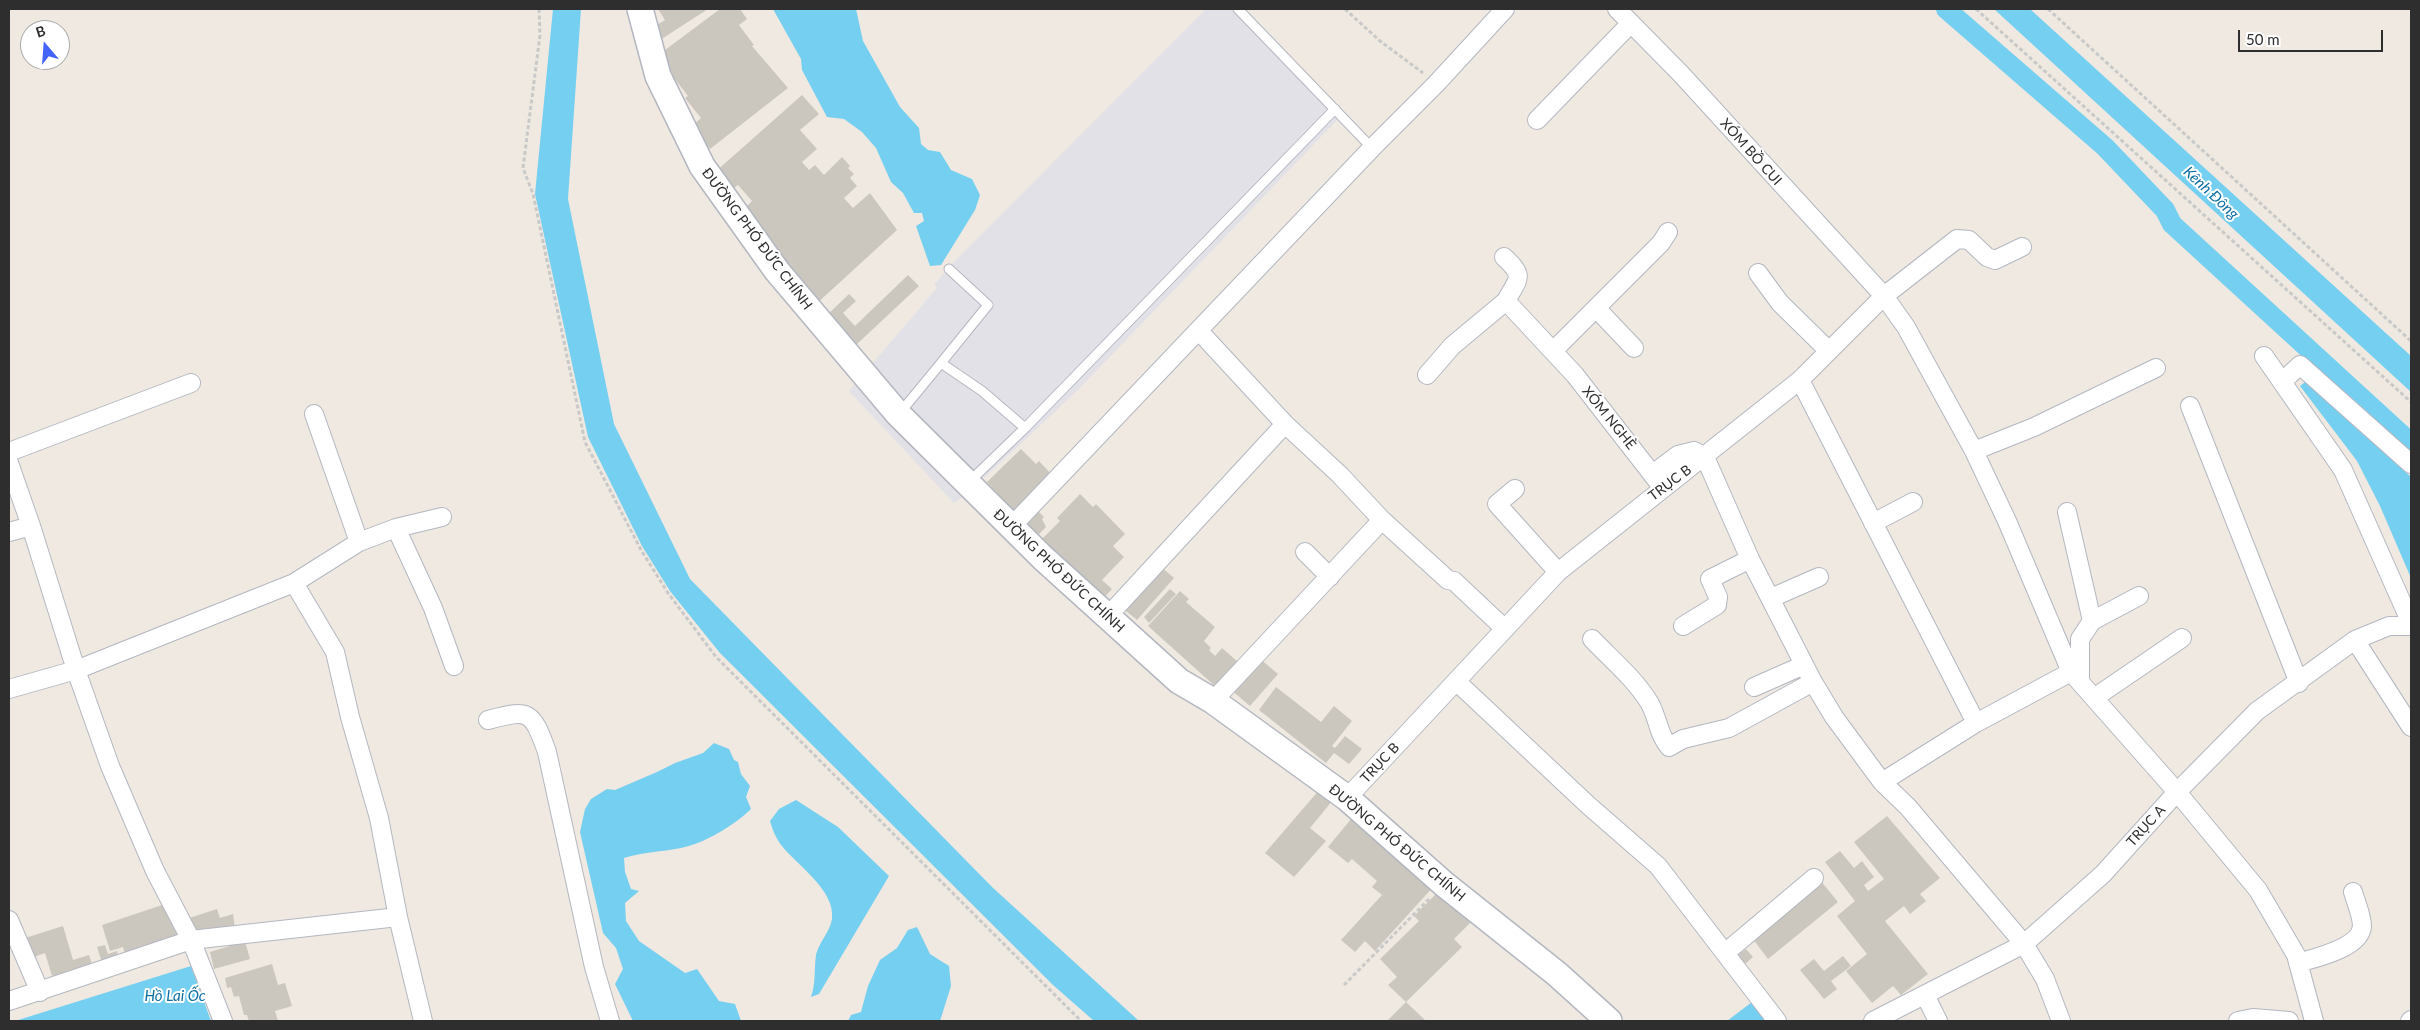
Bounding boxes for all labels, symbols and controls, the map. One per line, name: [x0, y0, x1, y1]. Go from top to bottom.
north arrow: [20, 20, 70, 70]
scale bar: [2240, 20, 2385, 52]
text: B: [33, 22, 48, 41]
text: 50 m: [2246, 30, 2280, 48]
street label: XÓM BỒ CUI: [1717, 115, 1785, 189]
water label: Kênh Đông: [2180, 163, 2242, 223]
street label: ĐƯỜNG PHÓ ĐỨC CHÍNH: [698, 165, 816, 313]
street label: XÓM NGHÈ: [1579, 383, 1639, 453]
street label: TRỤC B: [1645, 461, 1695, 505]
street label: ĐƯỜNG PHÓ ĐỨC CHÍNH: [990, 506, 1128, 636]
street label: TRỤC B: [1357, 739, 1403, 787]
street label: ĐƯỜNG PHÓ ĐỨC CHÍNH: [1325, 781, 1469, 905]
street label: TRỤC A: [2123, 802, 2169, 850]
water label: Hồ Lai Ốc: [144, 987, 206, 1005]

